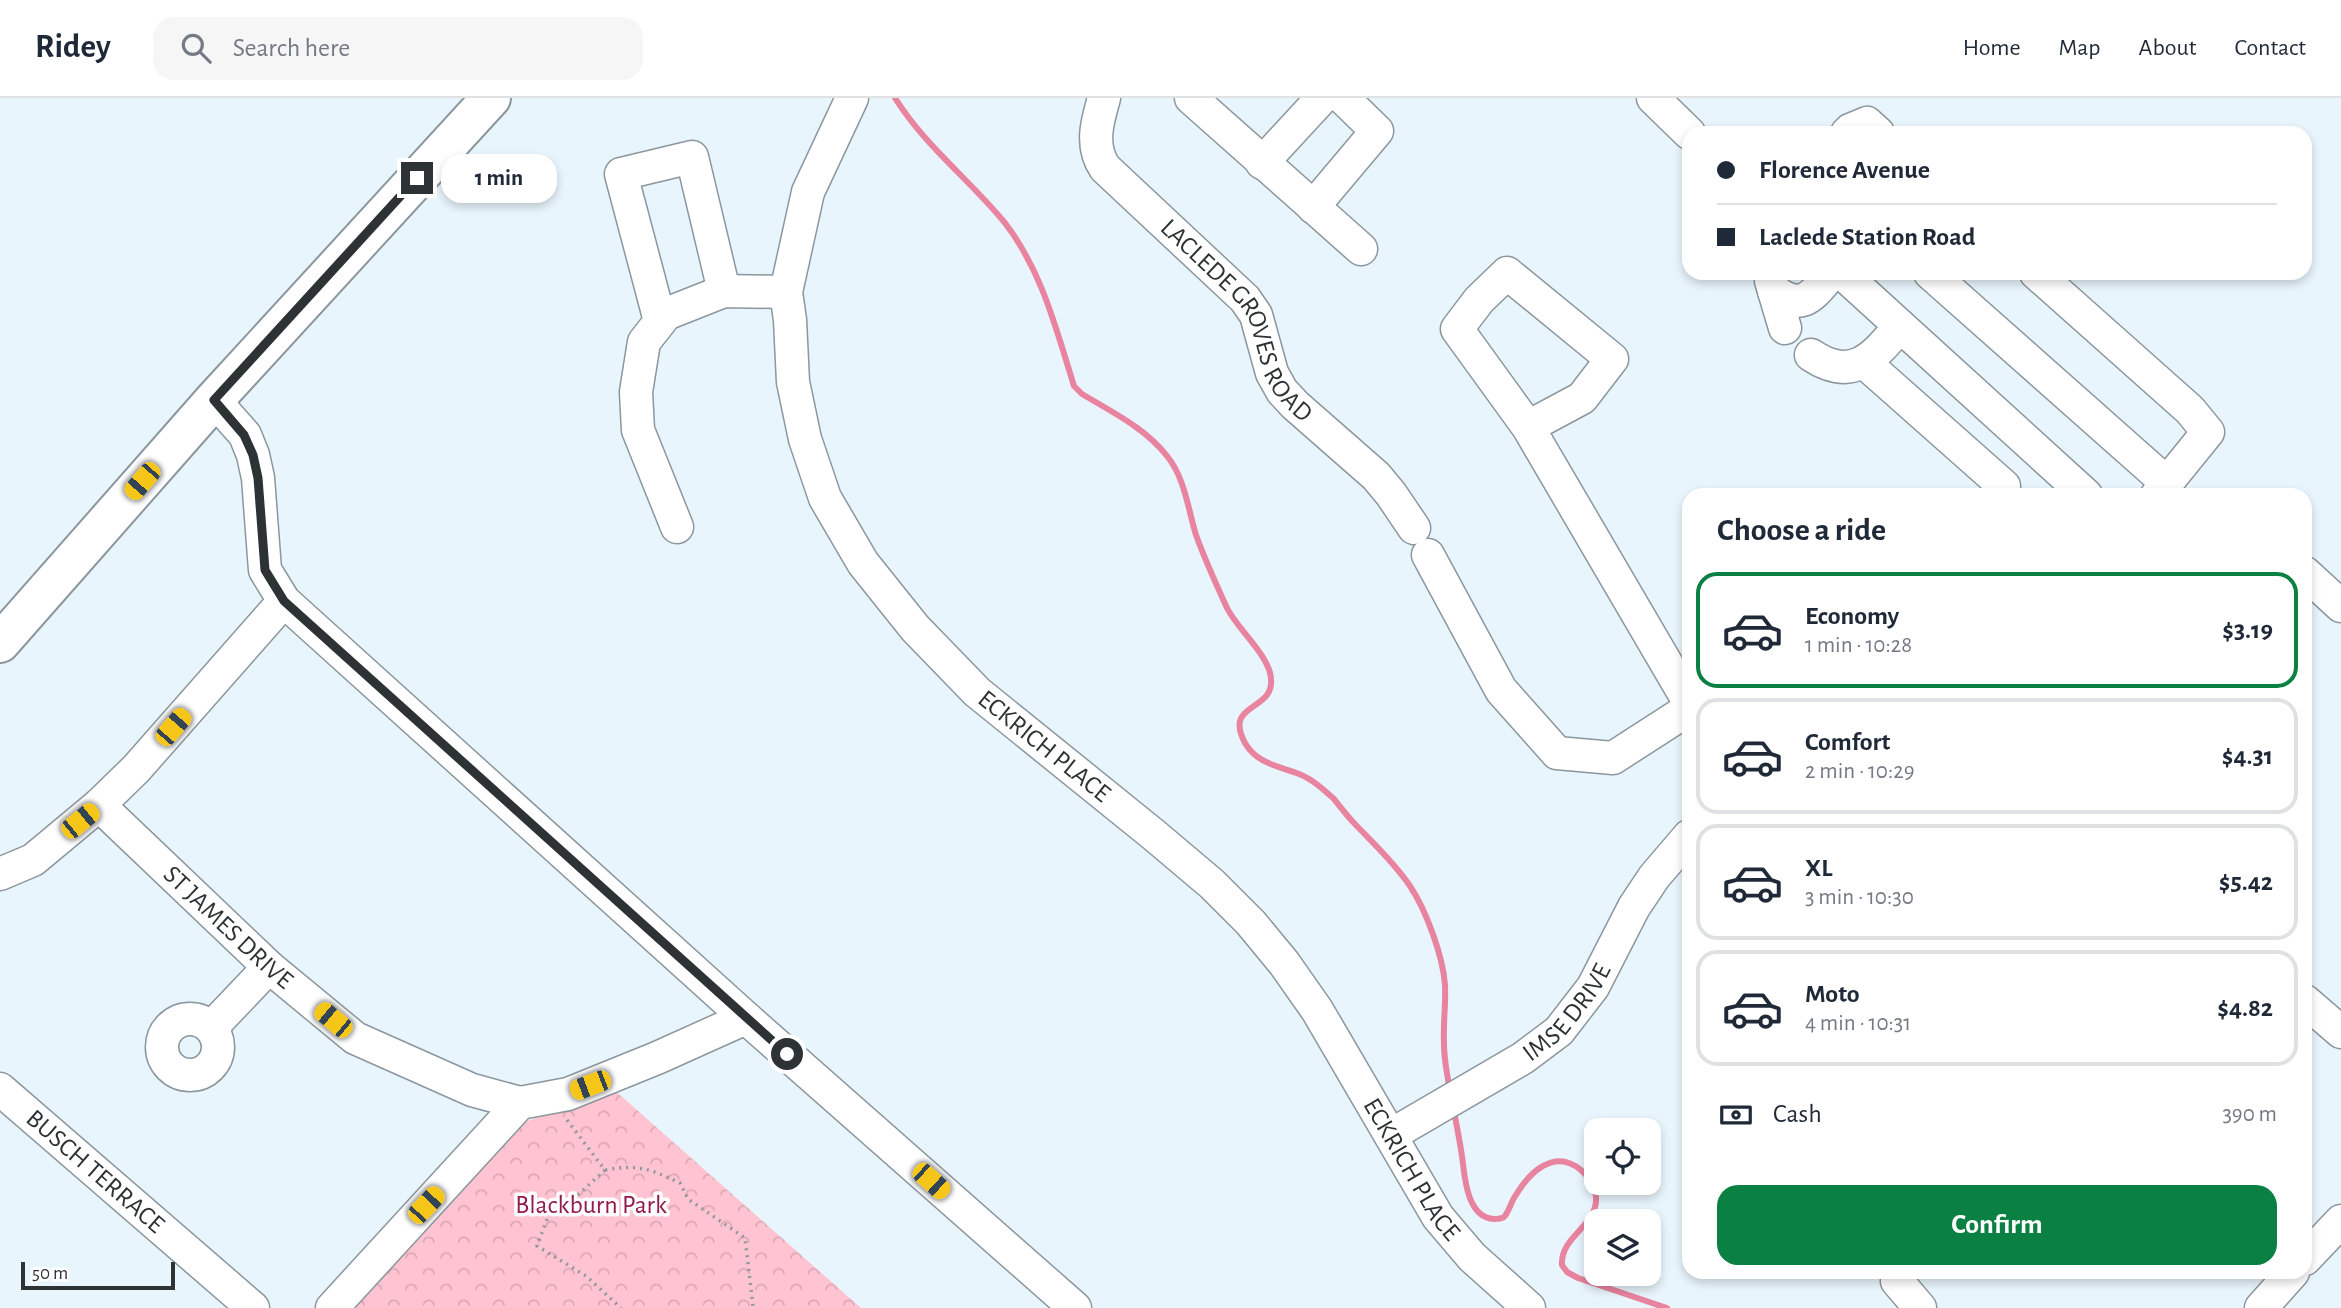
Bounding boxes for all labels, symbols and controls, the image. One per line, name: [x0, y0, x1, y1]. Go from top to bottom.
search box: [153, 17, 643, 80]
icon: search: [177, 29, 215, 67]
text: Ridey: [35, 31, 111, 64]
text: Search here: [233, 35, 350, 61]
text: Home: [1963, 36, 2021, 60]
text: Map: [2059, 36, 2101, 60]
text: About: [2139, 36, 2196, 60]
text: Contact: [2234, 36, 2306, 60]
callout: 1 min: [442, 154, 557, 202]
text: Florence Avenue: [1759, 157, 1930, 183]
route end: [401, 162, 433, 194]
text: 1 min: [475, 167, 523, 190]
street label: LACLEDE GROVES ROAD: [1156, 214, 1317, 427]
text: Laclede Station Road: [1759, 224, 1975, 250]
car: [121, 458, 164, 504]
text: Choose a ride: [1717, 514, 1886, 546]
icon: car: [1721, 599, 1784, 662]
text: Economy: [1805, 603, 1899, 629]
text: $3.19: [2222, 617, 2273, 643]
text: 1 min · 10:28: [1805, 634, 1912, 657]
street label: ECKRICH PLACE: [973, 685, 1115, 807]
car: [152, 704, 195, 750]
icon: car: [1721, 725, 1784, 788]
text: Comfort: [1805, 729, 1890, 755]
text: $4.31: [2222, 743, 2273, 769]
text: 2 min · 10:29: [1805, 760, 1915, 783]
car: [58, 800, 103, 842]
icon: car: [1721, 851, 1784, 914]
text: XL: [1805, 855, 1832, 881]
street label: ST JAMES DRIVE: [159, 861, 298, 994]
text: $5.42: [2219, 869, 2273, 895]
text: 3 min · 10:30: [1805, 886, 1914, 909]
street label: IMSE DRIVE: [1518, 959, 1616, 1066]
icon: car: [1721, 977, 1784, 1040]
text: Moto: [1805, 981, 1860, 1007]
text: $4.82: [2217, 995, 2273, 1021]
car: [311, 998, 356, 1042]
text: 4 min · 10:31: [1805, 1012, 1911, 1035]
route start: [771, 1038, 803, 1070]
car: [567, 1068, 614, 1102]
street label: ECKRICH PLACE: [1359, 1094, 1465, 1246]
icon: cash: [1717, 1096, 1755, 1134]
text: Cash: [1773, 1101, 1822, 1127]
text: 390 m: [2222, 1103, 2277, 1126]
street label: BUSCH TERRACE: [21, 1105, 169, 1238]
map controls: [1584, 1118, 1661, 1286]
button: locate: [1584, 1118, 1661, 1195]
car: [909, 1159, 954, 1203]
car: [404, 1182, 449, 1228]
button: Confirm: [1717, 1185, 2277, 1265]
park label: Blackburn Park: [515, 1192, 667, 1218]
button: layers: [1584, 1209, 1661, 1286]
scale bar: [21, 1259, 175, 1291]
text: 50 m: [32, 1264, 68, 1283]

